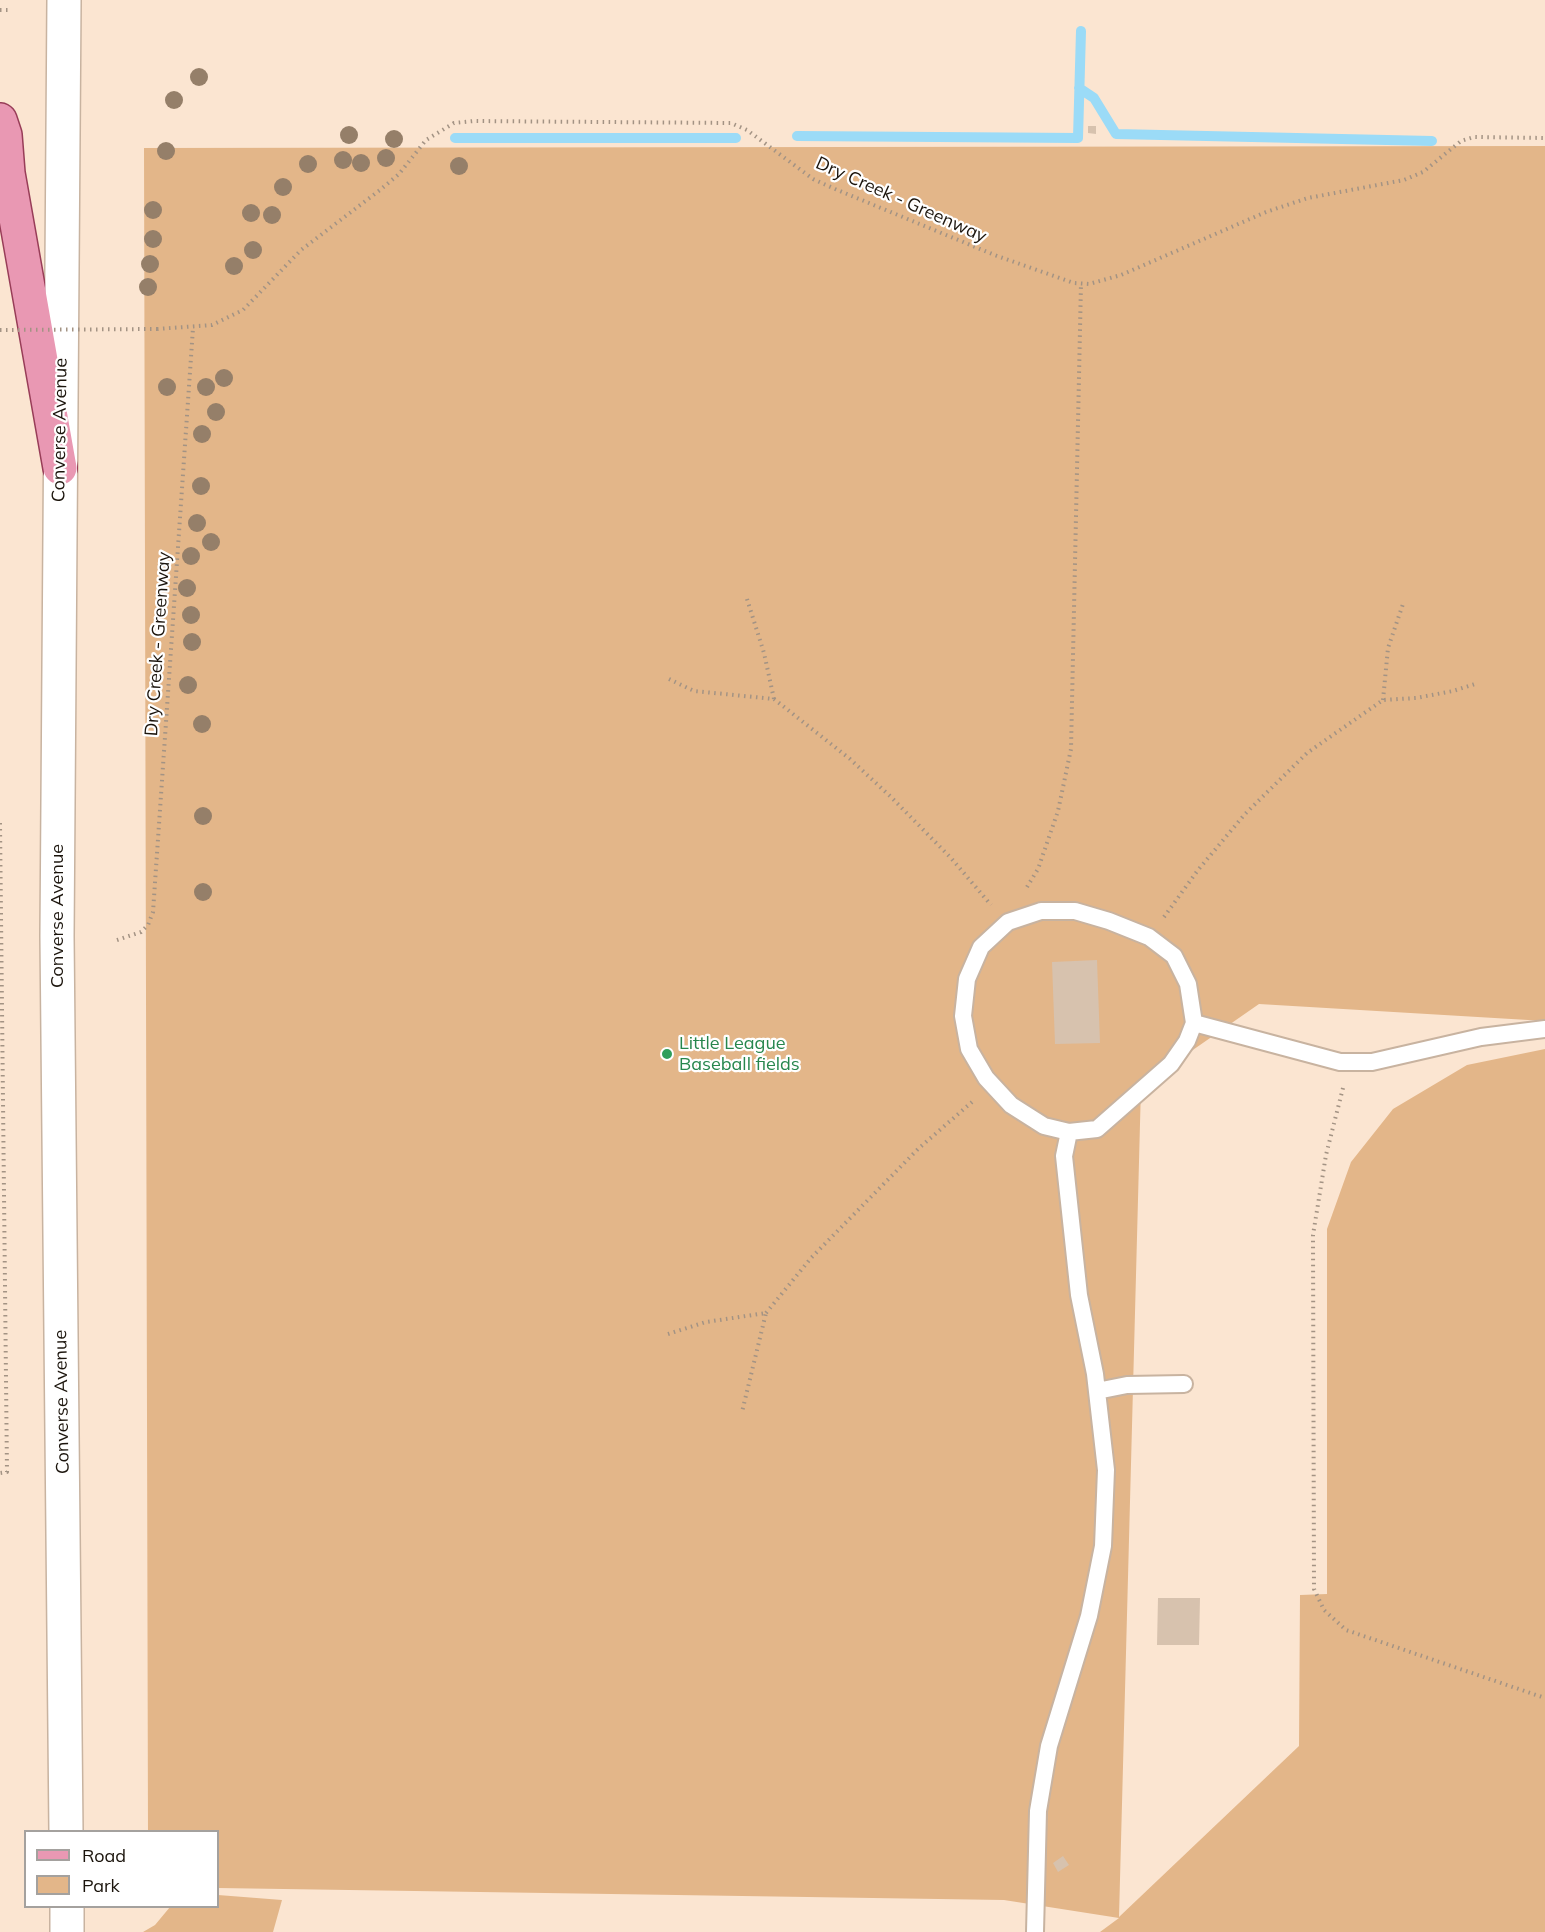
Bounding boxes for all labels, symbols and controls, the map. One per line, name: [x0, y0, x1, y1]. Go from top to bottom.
street label: Dry Creek - Greenway: [812, 153, 990, 247]
street label: Converse Avenue: [48, 358, 72, 502]
street label: Dry Creek - Greenway: [141, 551, 175, 737]
street label: Converse Avenue: [47, 844, 69, 988]
place label: Little League Baseball fields: [679, 1033, 800, 1076]
marker: Little League Baseball fields: [660, 1047, 674, 1061]
street label: Converse Avenue: [50, 1330, 74, 1474]
legend: [24, 1830, 219, 1908]
text: Road: [82, 1844, 126, 1867]
text: Park: [82, 1874, 120, 1897]

